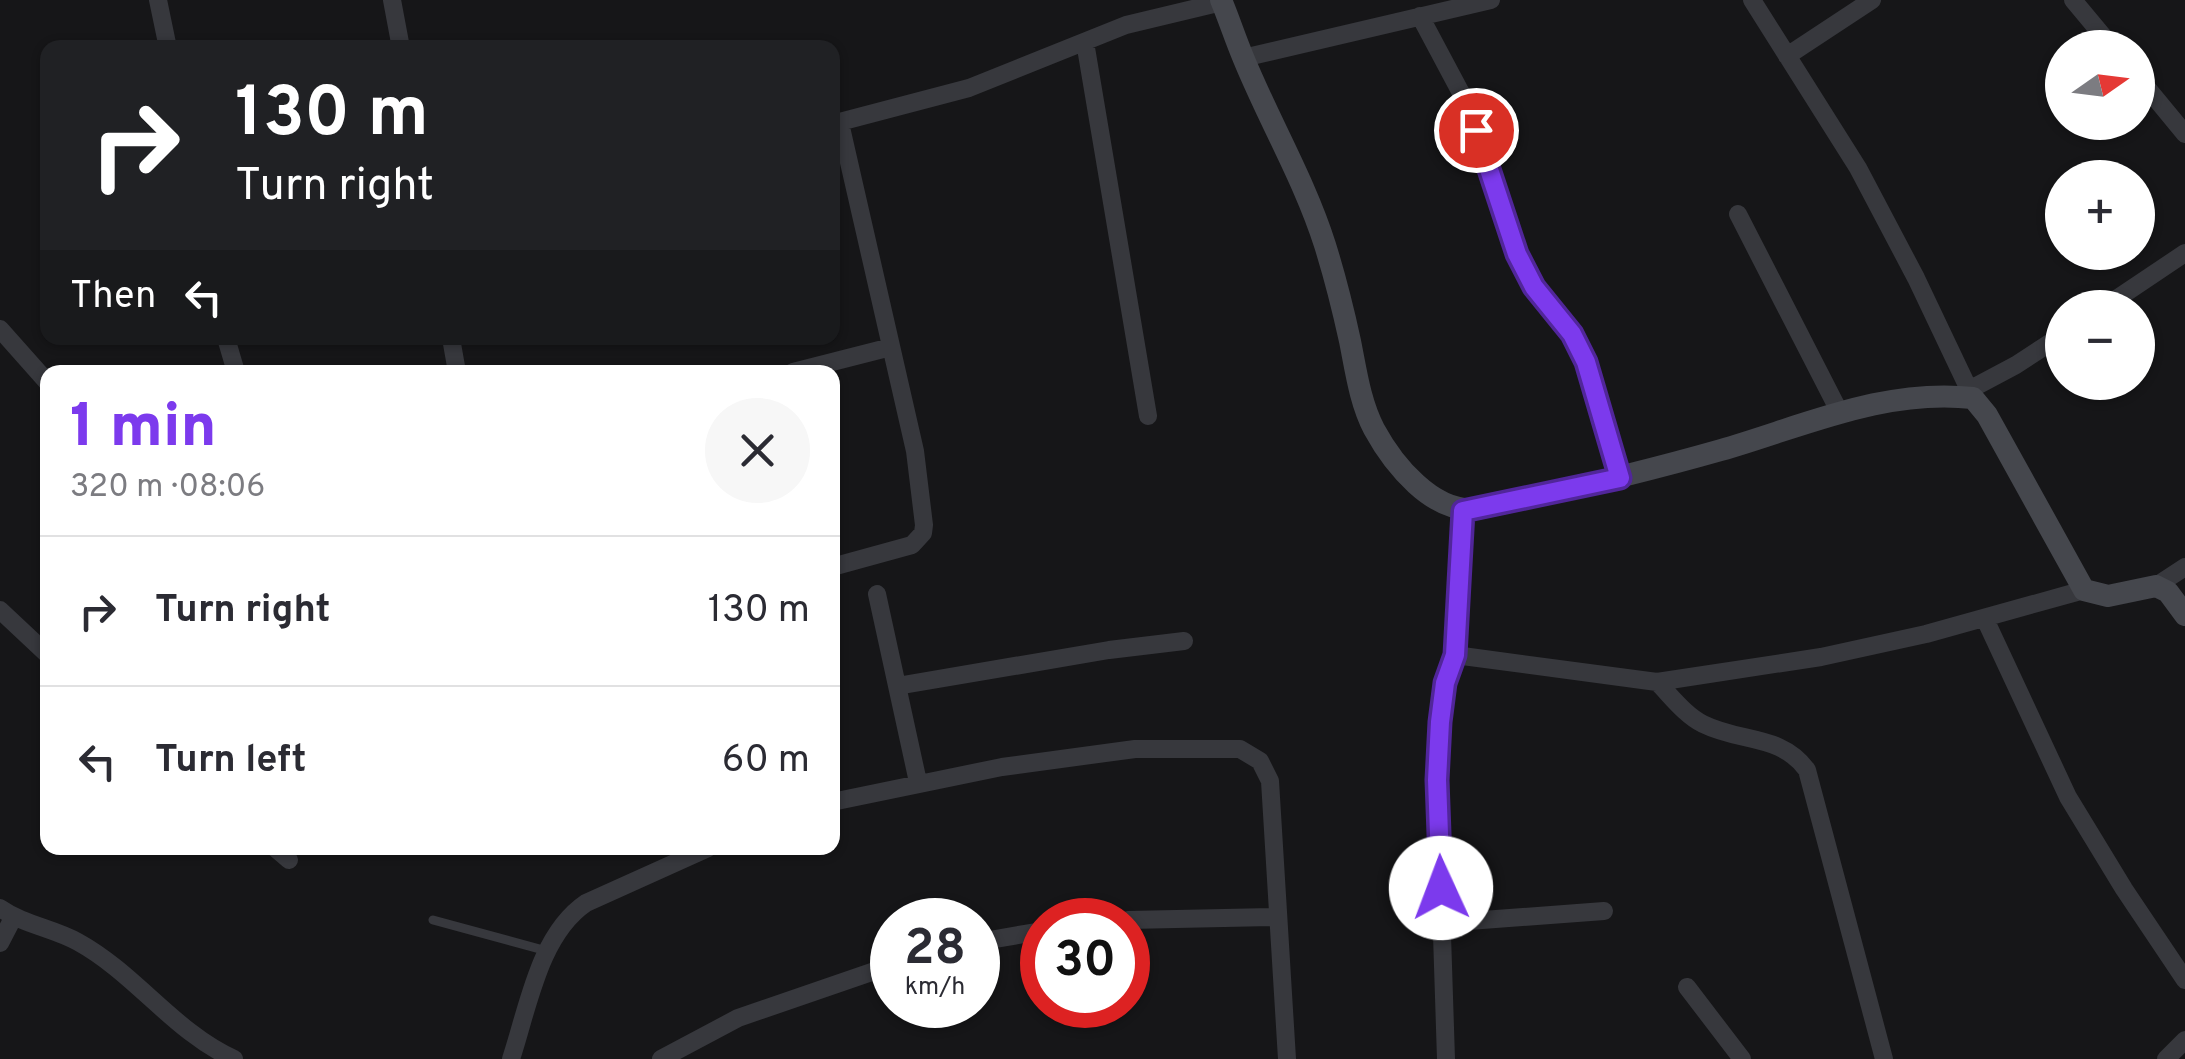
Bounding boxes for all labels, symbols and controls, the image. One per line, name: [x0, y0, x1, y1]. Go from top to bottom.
north arrow: [2045, 30, 2155, 140]
map controls: [2045, 30, 2155, 400]
text: 130 m: [235, 72, 429, 161]
icon: right: [70, 80, 200, 210]
pin: [1434, 88, 1519, 173]
icon: arrive: [1449, 103, 1504, 158]
text: Turn right: [235, 159, 434, 216]
button: +: [2045, 160, 2155, 270]
icon: left: [176, 270, 231, 325]
text: Then: [70, 273, 156, 322]
button: −: [2045, 290, 2155, 400]
text: 1 min: [70, 392, 217, 468]
button: close: [705, 398, 810, 503]
text: 320 m · 08:06: [70, 468, 265, 508]
icon: right: [70, 584, 125, 639]
text: Turn right: [155, 587, 330, 636]
text: 130 m: [708, 587, 810, 636]
icon: left: [70, 734, 125, 789]
text: Turn left: [155, 737, 307, 786]
text: 60 m: [722, 737, 810, 786]
position arrow: [1389, 836, 1493, 940]
speed limit sign: 30: [1020, 898, 1150, 1028]
text: 28: [904, 919, 966, 982]
text: km/h: [905, 972, 965, 1004]

